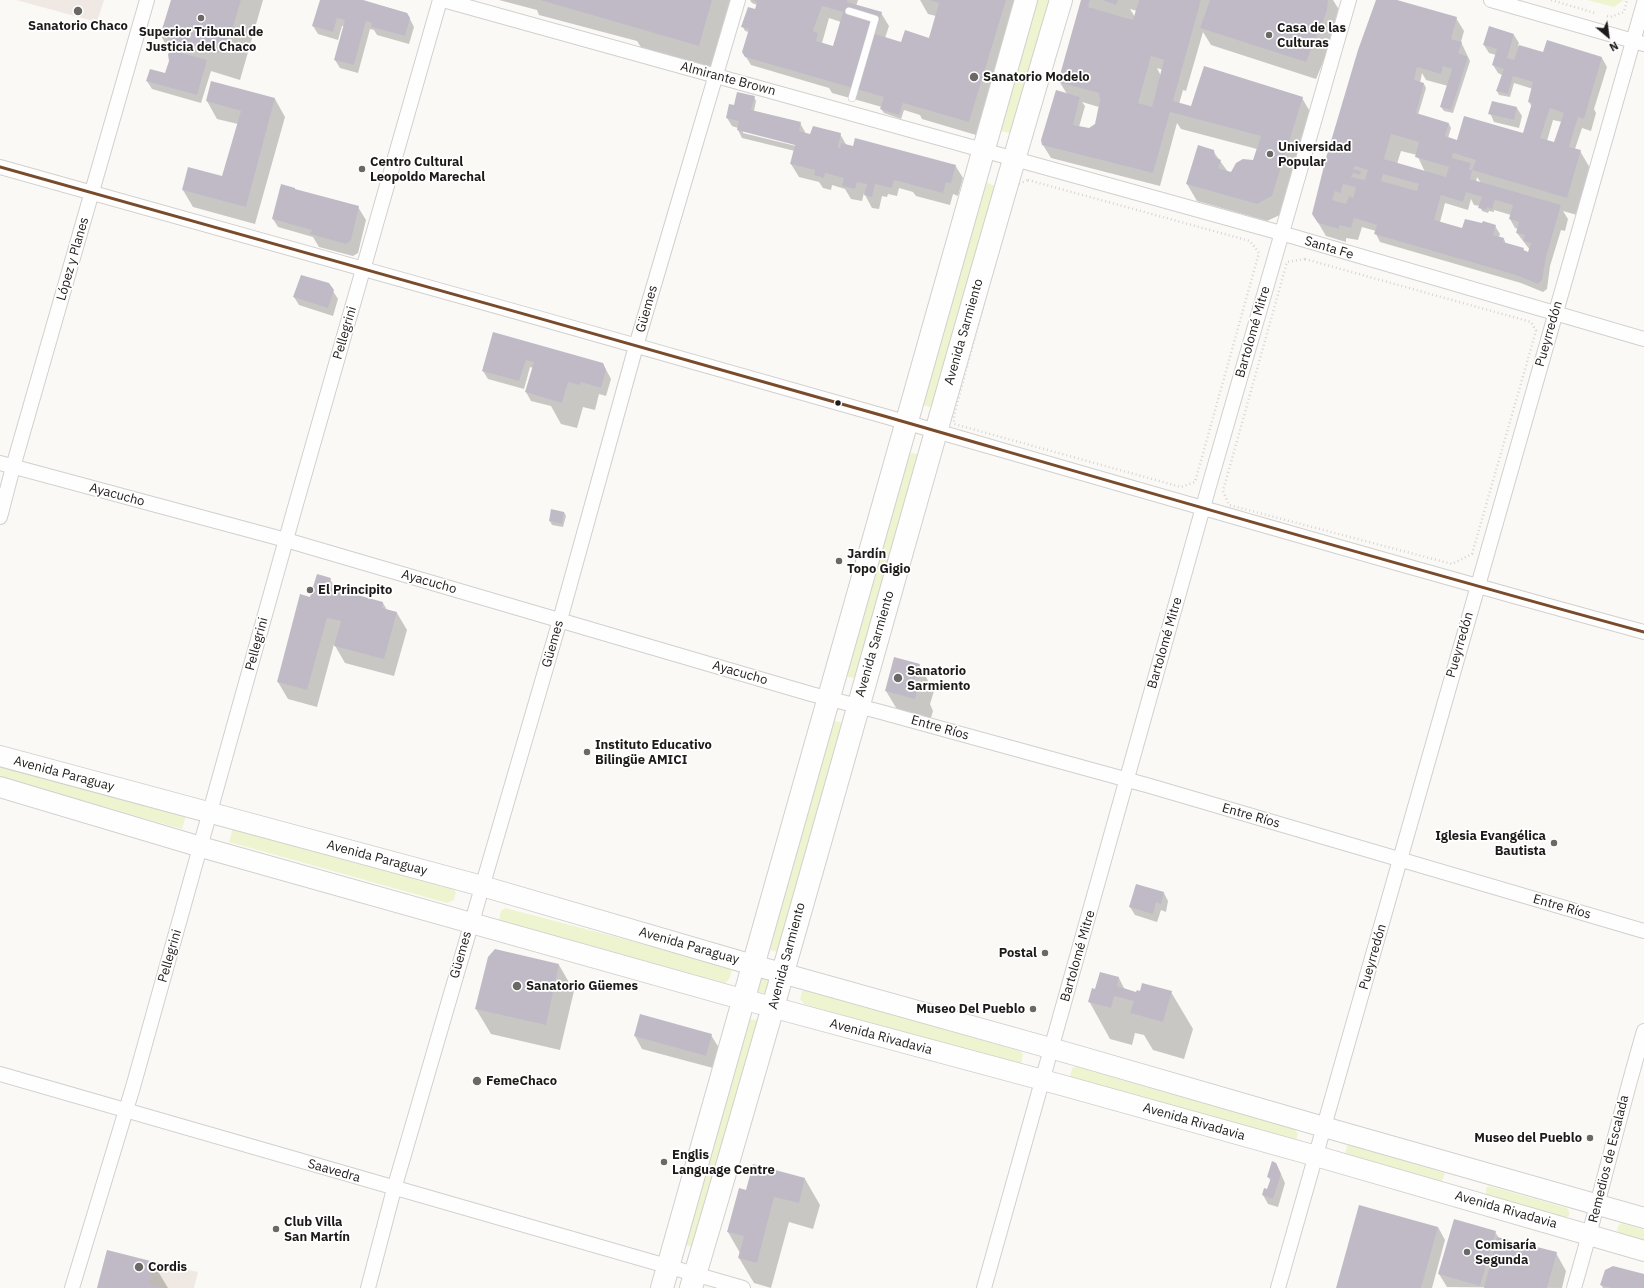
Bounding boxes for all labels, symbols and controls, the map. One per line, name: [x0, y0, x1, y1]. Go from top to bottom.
marker: Sanatorio Chaco: [72, 5, 84, 17]
marker: Superior Tribunal de Justicia del Chaco: [196, 13, 206, 23]
north arrow: [1588, 16, 1628, 56]
place label: Sanatorio Chaco: [28, 18, 128, 34]
place label: Casa de las Culturas: [1277, 20, 1346, 51]
place label: Superior Tribunal de Justicia del Chaco: [139, 24, 263, 55]
marker: Casa de las Culturas: [1264, 30, 1274, 40]
text: N: [1607, 38, 1621, 55]
street label: Almirante Brown: [679, 59, 777, 99]
place label: Sanatorio Modelo: [983, 69, 1090, 85]
marker: Sanatorio Modelo: [968, 71, 980, 83]
place label: Universidad Popular: [1278, 139, 1351, 170]
marker: Universidad Popular: [1265, 149, 1275, 159]
place label: Centro Cultural Leopoldo Marechal: [370, 154, 485, 185]
marker: Centro Cultural Leopoldo Marechal: [357, 164, 367, 174]
street label: López y Planes: [54, 215, 92, 303]
street label: Santa Fe: [1303, 233, 1355, 263]
street label: Avenida Sarmiento: [941, 277, 987, 387]
street label: Güemes: [633, 284, 661, 334]
street label: Bartolomé Mitre: [1232, 284, 1274, 380]
street label: Pueyrredón: [1532, 299, 1566, 369]
street label: Pellegrini: [330, 305, 360, 361]
unlabelled marker: [833, 398, 843, 408]
street label: Ayacucho: [88, 480, 146, 510]
place label: Jardín Topo Gigio: [847, 546, 911, 577]
marker: Jardín Topo Gigio: [834, 556, 844, 566]
street label: Ayacucho: [400, 567, 458, 597]
place label: El Principito: [318, 582, 392, 598]
marker: El Principito: [305, 585, 315, 595]
street label: Avenida Sarmiento: [852, 589, 898, 699]
street label: Bartolomé Mitre: [1144, 595, 1186, 691]
street label: Pueyrredón: [1443, 610, 1477, 680]
street label: Pellegrini: [242, 616, 272, 672]
street label: Güemes: [539, 619, 567, 669]
street label: Ayacucho: [711, 658, 769, 688]
place label: Sanatorio Sarmiento: [907, 663, 970, 694]
marker: Sanatorio Sarmiento: [892, 672, 904, 684]
street label: Entre Ríos: [909, 712, 971, 744]
place label: Instituto Educativo Bilingüe AMICI: [595, 737, 712, 768]
marker: Instituto Educativo Bilingüe AMICI: [582, 747, 592, 757]
street label: Avenida Paraguay: [12, 753, 116, 795]
street label: Entre Ríos: [1220, 800, 1282, 832]
place label: Iglesia Evangélica Bautista: [1435, 828, 1546, 859]
street label: Avenida Paraguay: [325, 837, 429, 879]
marker: Iglesia Evangélica Bautista: [1549, 838, 1559, 848]
street label: Entre Ríos: [1531, 891, 1593, 923]
street label: Avenida Sarmiento: [765, 901, 809, 1011]
street label: Bartolomé Mitre: [1057, 908, 1099, 1004]
street label: Pueyrredón: [1356, 922, 1390, 992]
street label: Avenida Paraguay: [637, 924, 741, 968]
street label: Pellegrini: [155, 928, 185, 984]
street label: Güemes: [447, 930, 475, 980]
place label: Postal: [999, 945, 1037, 961]
marker: Postal: [1040, 948, 1050, 958]
place label: Sanatorio Güemes: [526, 978, 638, 994]
marker: Sanatorio Güemes: [511, 980, 523, 992]
place label: Museo Del Pueblo: [916, 1001, 1025, 1017]
marker: Museo Del Pueblo: [1028, 1004, 1038, 1014]
street label: Avenida Rivadavia: [828, 1016, 934, 1058]
place label: FemeChaco: [486, 1073, 557, 1089]
marker: FemeChaco: [471, 1075, 483, 1087]
street label: Remedios de Escalada: [1586, 1093, 1632, 1225]
street label: Avenida Rivadavia: [1141, 1100, 1247, 1144]
place label: Museo del Pueblo: [1474, 1130, 1582, 1146]
marker: Museo del Pueblo: [1585, 1133, 1595, 1143]
place label: Englis Language Centre: [672, 1147, 775, 1178]
street label: Saavedra: [306, 1156, 362, 1186]
marker: Englis Language Centre: [659, 1157, 669, 1167]
street label: Avenida Rivadavia: [1453, 1188, 1559, 1232]
place label: Club Villa San Martín: [284, 1214, 350, 1245]
marker: Club Villa San Martín: [271, 1224, 281, 1234]
place label: Comisaría Segunda: [1475, 1237, 1536, 1268]
marker: Comisaría Segunda: [1462, 1247, 1472, 1257]
place label: Cordis: [148, 1259, 187, 1275]
marker: Cordis: [133, 1261, 145, 1273]

